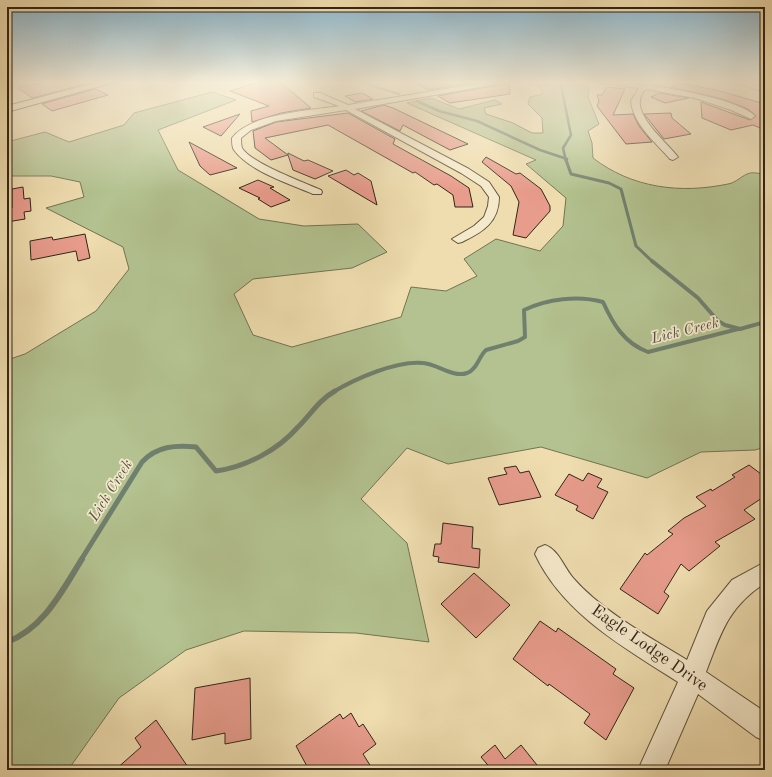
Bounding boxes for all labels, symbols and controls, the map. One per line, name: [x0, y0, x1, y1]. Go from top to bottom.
water label: Lick Creek: [649, 316, 721, 347]
water label: Lick Creek: [86, 457, 136, 525]
street label: Eagle Lodge Drive: [588, 602, 711, 695]

